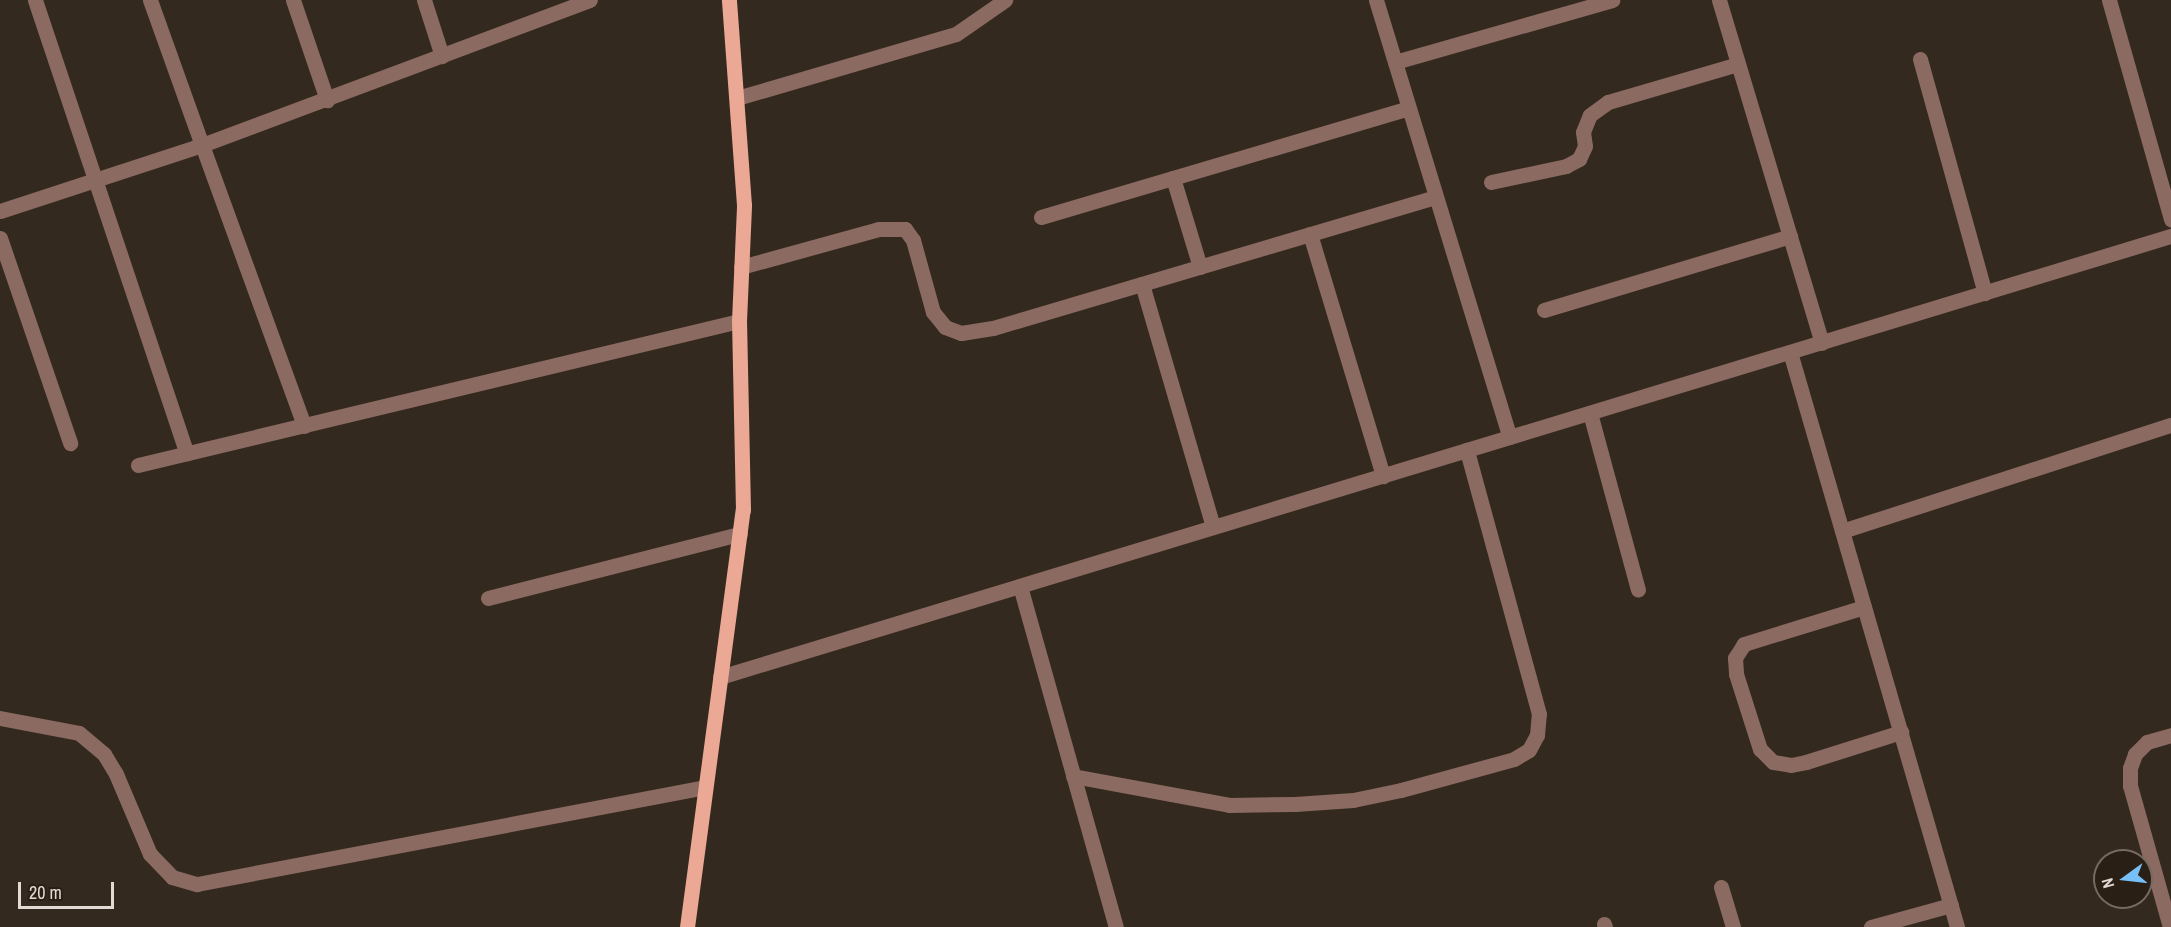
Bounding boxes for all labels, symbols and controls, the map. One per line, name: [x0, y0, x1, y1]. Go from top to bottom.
north arrow: [2093, 849, 2153, 909]
scale bar: [21, 870, 117, 908]
text: N: [2096, 876, 2119, 891]
text: 20 m: [29, 880, 62, 905]

